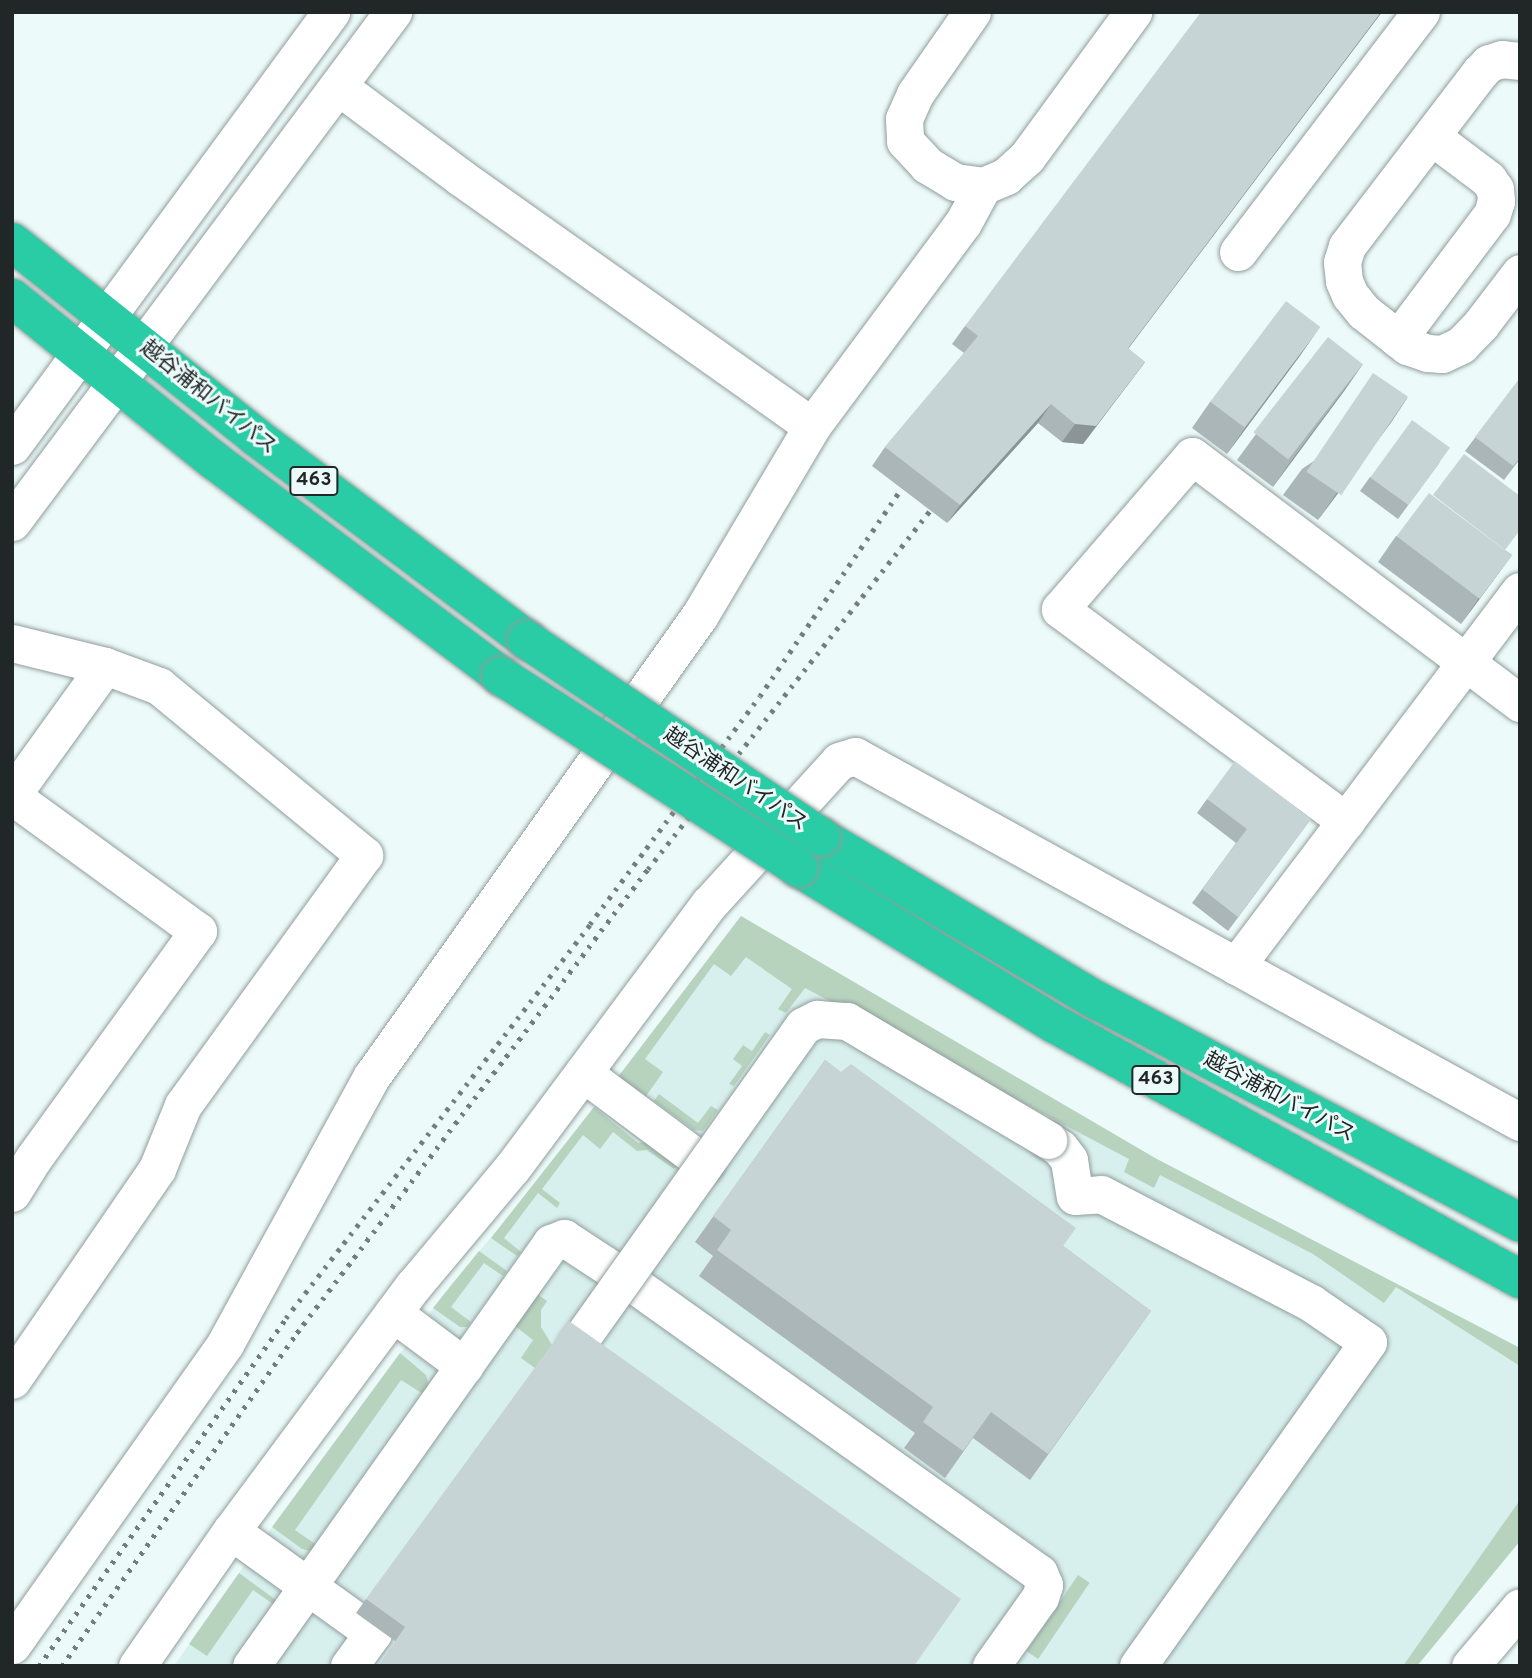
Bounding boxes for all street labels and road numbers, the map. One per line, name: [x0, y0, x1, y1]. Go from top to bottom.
street label: 越谷浦和バイパス: [135, 335, 281, 461]
road number: 463: [288, 466, 340, 496]
street label: 越谷浦和バイパス: [658, 723, 812, 837]
street label: 越谷浦和バイパス: [1199, 1047, 1359, 1149]
road number: 463: [1130, 1064, 1182, 1096]

